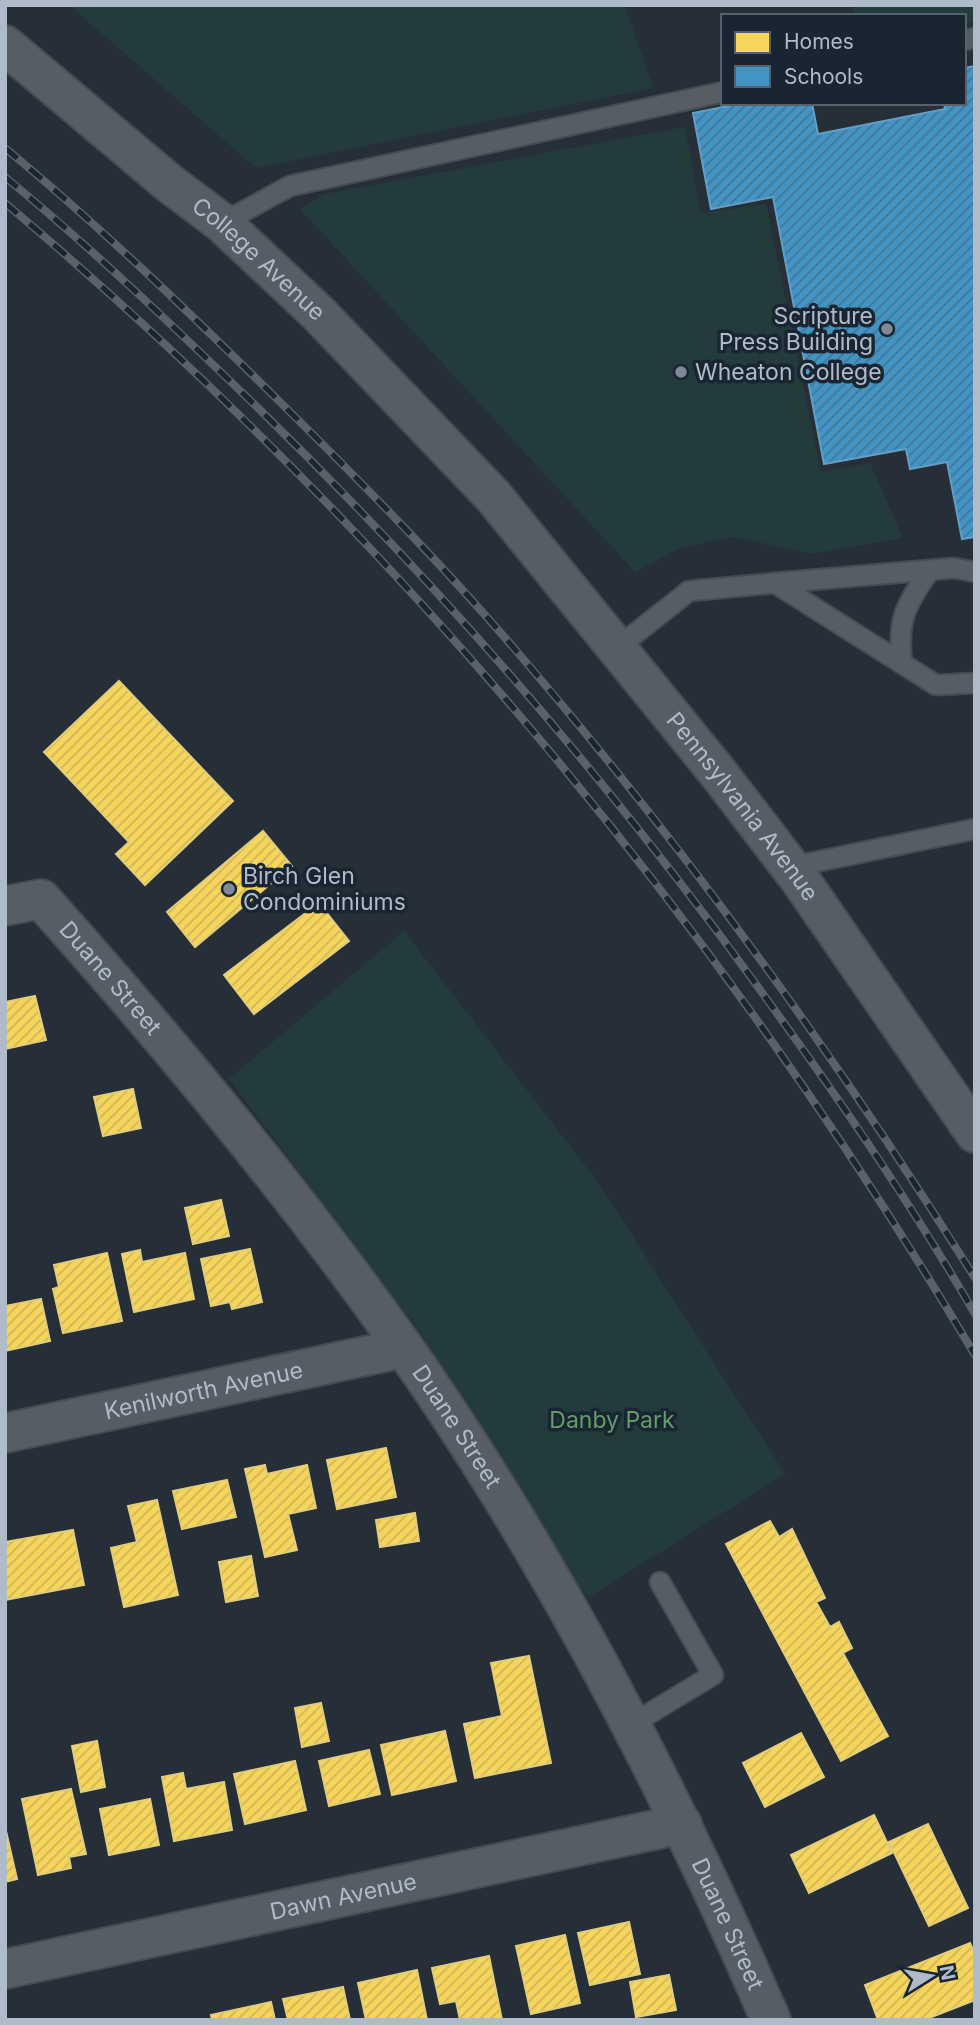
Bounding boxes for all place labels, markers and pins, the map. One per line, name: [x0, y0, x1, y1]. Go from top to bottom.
place label: Scripture Press Building: [719, 302, 873, 356]
marker: Scripture Press Building: [879, 321, 895, 337]
place label: Wheaton College: [695, 358, 882, 386]
marker: Wheaton College: [673, 364, 689, 380]
place label: Birch Glen Condominiums: [243, 862, 406, 916]
marker: Birch Glen Condominiums: [221, 881, 237, 897]

